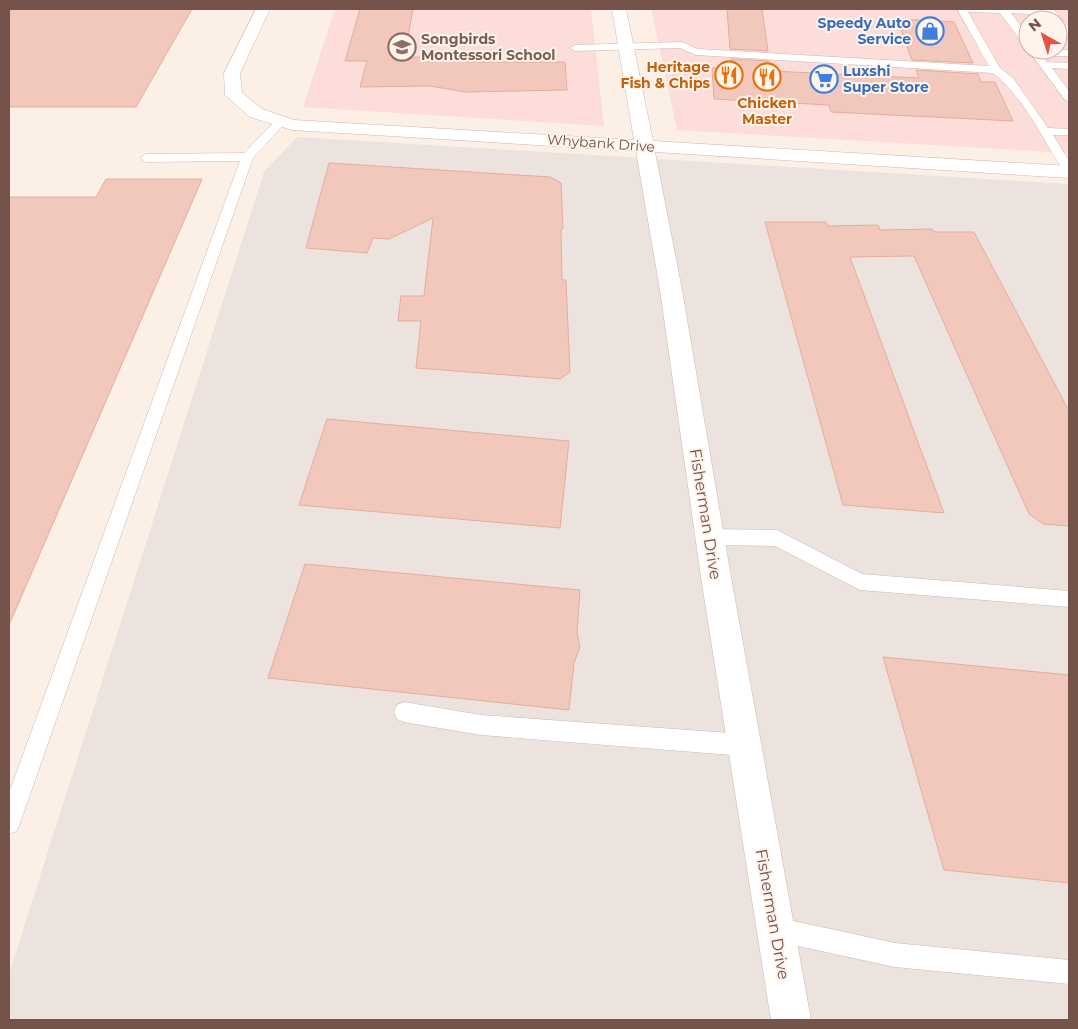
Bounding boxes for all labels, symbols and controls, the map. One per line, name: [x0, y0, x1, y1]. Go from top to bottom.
north arrow: [1018, 10, 1068, 60]
place label: Speedy Auto Service: [817, 14, 911, 48]
text: N: [1025, 14, 1045, 35]
shop icon: Speedy Auto Service: [915, 16, 945, 46]
place label: Songbirds Montessori School: [421, 30, 556, 64]
school or university icon: Songbirds Montessori School: [387, 32, 417, 62]
place label: Heritage Fish & Chips: [620, 58, 711, 92]
restaurant icon: Heritage Fish & Chips: [714, 60, 744, 90]
restaurant icon: Chicken Master: [752, 62, 782, 92]
place label: Luxshi Super Store: [843, 62, 929, 96]
supermarket icon: Luxshi Super Store: [809, 64, 839, 94]
place label: Chicken Master: [737, 94, 797, 128]
street label: Whybank Drive: [547, 130, 655, 156]
street label: Fisherman Drive: [686, 447, 725, 581]
street label: Fisherman Drive: [752, 847, 793, 981]

